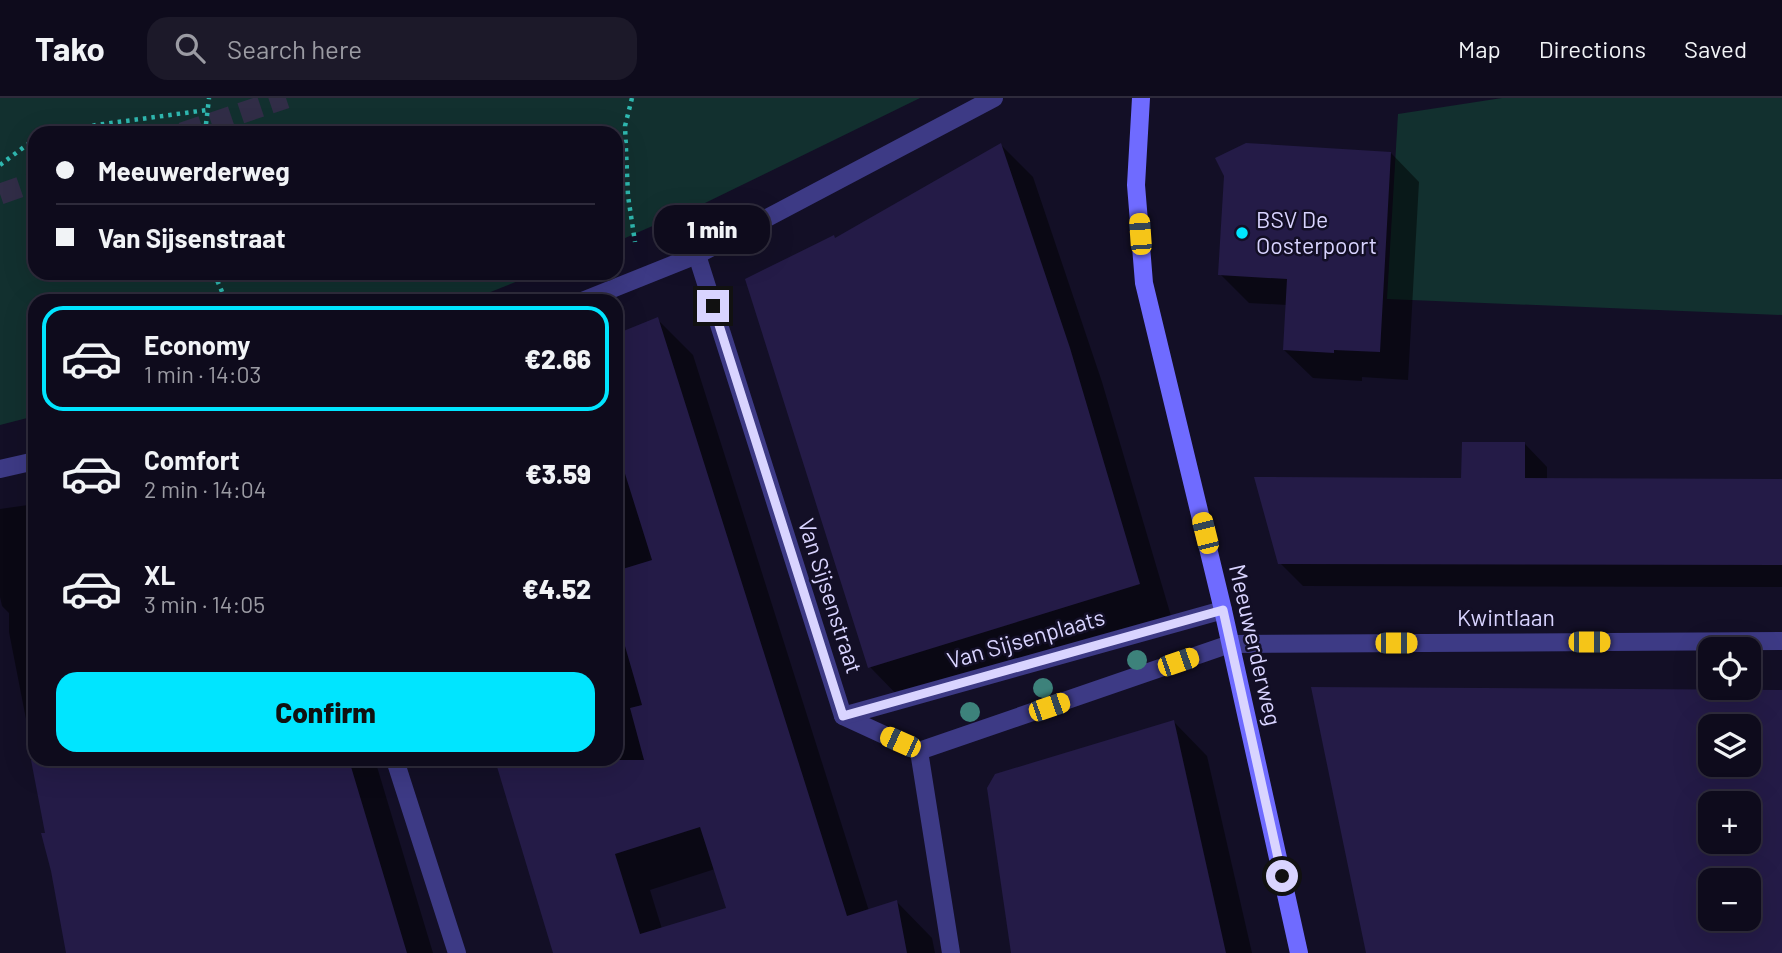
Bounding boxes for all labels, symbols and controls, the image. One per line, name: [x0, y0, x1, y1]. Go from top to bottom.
search box: [147, 17, 637, 80]
text: Tako: [35, 28, 105, 68]
icon: search: [171, 29, 209, 67]
text: Search here: [227, 33, 362, 64]
text: Map: [1458, 34, 1501, 63]
text: Directions: [1539, 34, 1646, 63]
text: Saved: [1684, 34, 1747, 63]
text: Meeuwerderweg: [98, 155, 290, 186]
callout: 1 min: [655, 204, 771, 254]
place label: BSV De Oosterpoort: [1256, 205, 1377, 259]
car: [1129, 212, 1152, 256]
text: 1 min: [687, 215, 737, 243]
text: Van Sijsenstraat: [98, 222, 286, 253]
marker: BSV De Oosterpoort: [1234, 225, 1250, 241]
route end: [697, 290, 729, 322]
icon: car: [60, 327, 123, 390]
text: Economy: [144, 329, 250, 360]
text: €2.66: [524, 343, 591, 374]
text: 1 min · 14:03: [144, 360, 261, 388]
icon: car: [60, 442, 123, 505]
text: Comfort: [144, 444, 240, 475]
text: €3.59: [525, 458, 591, 489]
text: 2 min · 14:04: [144, 475, 266, 503]
car: [1190, 510, 1221, 556]
street label: Van Sijsenstraat: [793, 515, 869, 677]
icon: car: [60, 557, 123, 620]
text: XL: [144, 559, 175, 590]
street label: Meeuwerderweg: [1224, 561, 1288, 728]
text: €4.52: [522, 573, 591, 604]
text: 3 min · 14:05: [144, 590, 265, 618]
street label: Van Sijsenplaats: [944, 602, 1108, 674]
street label: Kwintlaan: [1457, 603, 1555, 631]
car: [1569, 632, 1611, 653]
car: [1376, 633, 1418, 654]
map controls: [1698, 637, 1761, 931]
button: locate: [1698, 637, 1761, 700]
car: [1155, 645, 1202, 679]
button: Confirm: [56, 672, 595, 752]
car: [1026, 690, 1073, 724]
button: layers: [1698, 714, 1761, 777]
car: [877, 724, 924, 760]
button: +: [1698, 791, 1761, 854]
route start: [1266, 860, 1298, 892]
button: −: [1698, 868, 1761, 931]

